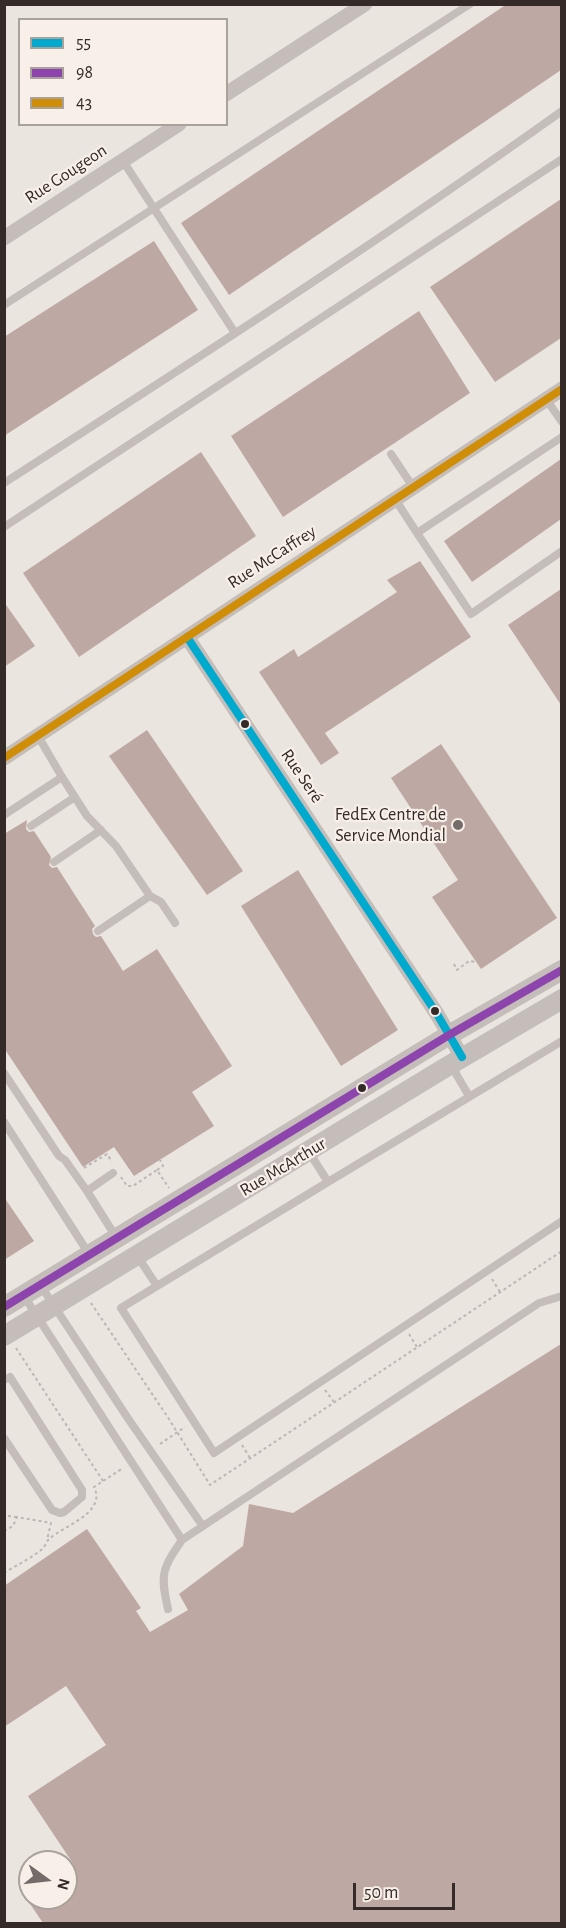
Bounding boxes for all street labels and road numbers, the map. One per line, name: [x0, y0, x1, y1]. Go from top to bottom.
street label: Rue Gougeon: [21, 139, 111, 209]
street label: Rue McCaffrey: [224, 520, 320, 594]
street label: Rue Seré: [276, 745, 328, 807]
street label: Rue McArthur: [236, 1133, 330, 1201]

